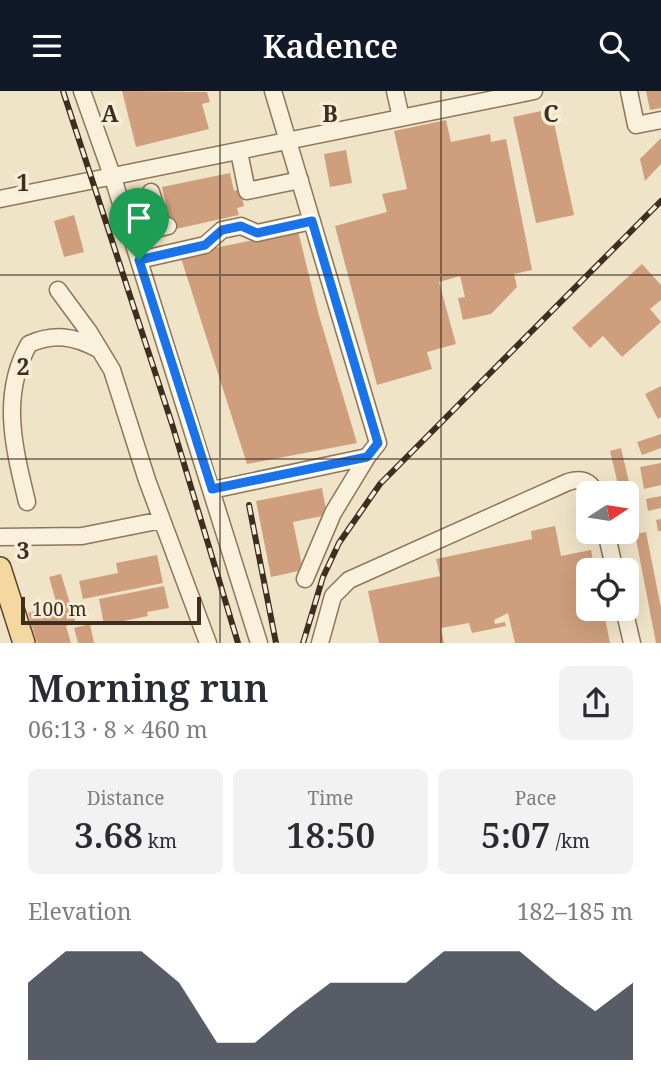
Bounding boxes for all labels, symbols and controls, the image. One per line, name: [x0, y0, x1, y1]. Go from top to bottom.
text: Kadence: [263, 24, 398, 67]
icon: menu: [28, 27, 66, 65]
icon: search: [595, 27, 633, 65]
text: A: [101, 97, 119, 129]
text: B: [322, 97, 338, 129]
text: C: [543, 97, 559, 129]
text: 1: [17, 166, 30, 198]
pin: [109, 188, 169, 260]
icon: arrive: [120, 199, 158, 237]
text: 2: [17, 350, 30, 382]
north arrow: [576, 481, 639, 544]
map controls: [576, 481, 639, 621]
text: 3: [17, 534, 30, 566]
button: locate: [576, 558, 639, 621]
scale bar: [21, 594, 201, 626]
text: 100 m: [32, 596, 87, 622]
text: Morning run: [28, 661, 269, 713]
button: share: [559, 666, 633, 740]
text: 06:13 · 8 × 460 m: [28, 713, 208, 745]
text: Distance: [87, 785, 164, 811]
text: Time: [308, 785, 353, 811]
text: Pace: [515, 785, 556, 811]
text: 3.68: [74, 811, 143, 858]
text: 18:50: [286, 811, 375, 858]
text: 5:07: [481, 811, 551, 858]
text: km: [143, 828, 177, 854]
text: /km: [551, 828, 590, 854]
text: Elevation: [28, 895, 132, 927]
text: 182–185 m: [517, 895, 633, 927]

